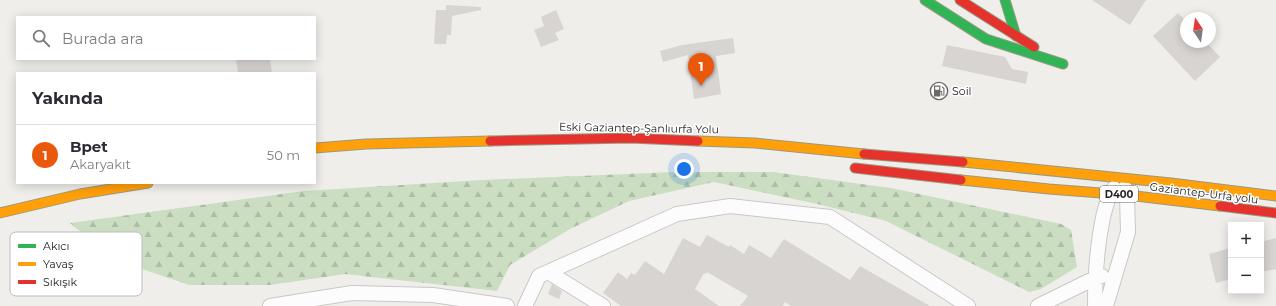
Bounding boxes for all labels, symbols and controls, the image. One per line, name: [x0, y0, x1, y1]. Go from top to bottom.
north arrow: [1180, 12, 1216, 48]
search box: [16, 16, 316, 60]
icon: search: [30, 27, 52, 49]
text: Burada ara: [62, 29, 144, 48]
pin: 1: [688, 53, 714, 86]
fuel station icon: Soil: [929, 81, 949, 101]
place label: Soil: [952, 84, 972, 98]
text: Yakında: [32, 88, 103, 108]
street label: Eski Gaziantep-Şanlıurfa Yolu: [559, 120, 719, 136]
text: Bpet: [70, 137, 108, 156]
text: 1: [42, 147, 48, 163]
text: 50 m: [267, 147, 300, 163]
text: Akaryakıt: [70, 156, 131, 172]
your location: [674, 159, 694, 179]
street label: Gaziantep-Urfa yolu: [1149, 179, 1259, 207]
road number: D400: [1100, 186, 1138, 202]
map controls: [1228, 222, 1264, 294]
button: +: [1228, 222, 1264, 258]
legend: [10, 232, 142, 296]
text: Akıcı: [43, 239, 70, 253]
text: Yavaş: [43, 257, 74, 271]
button: −: [1228, 258, 1264, 294]
text: Sıkışık: [43, 275, 78, 289]

